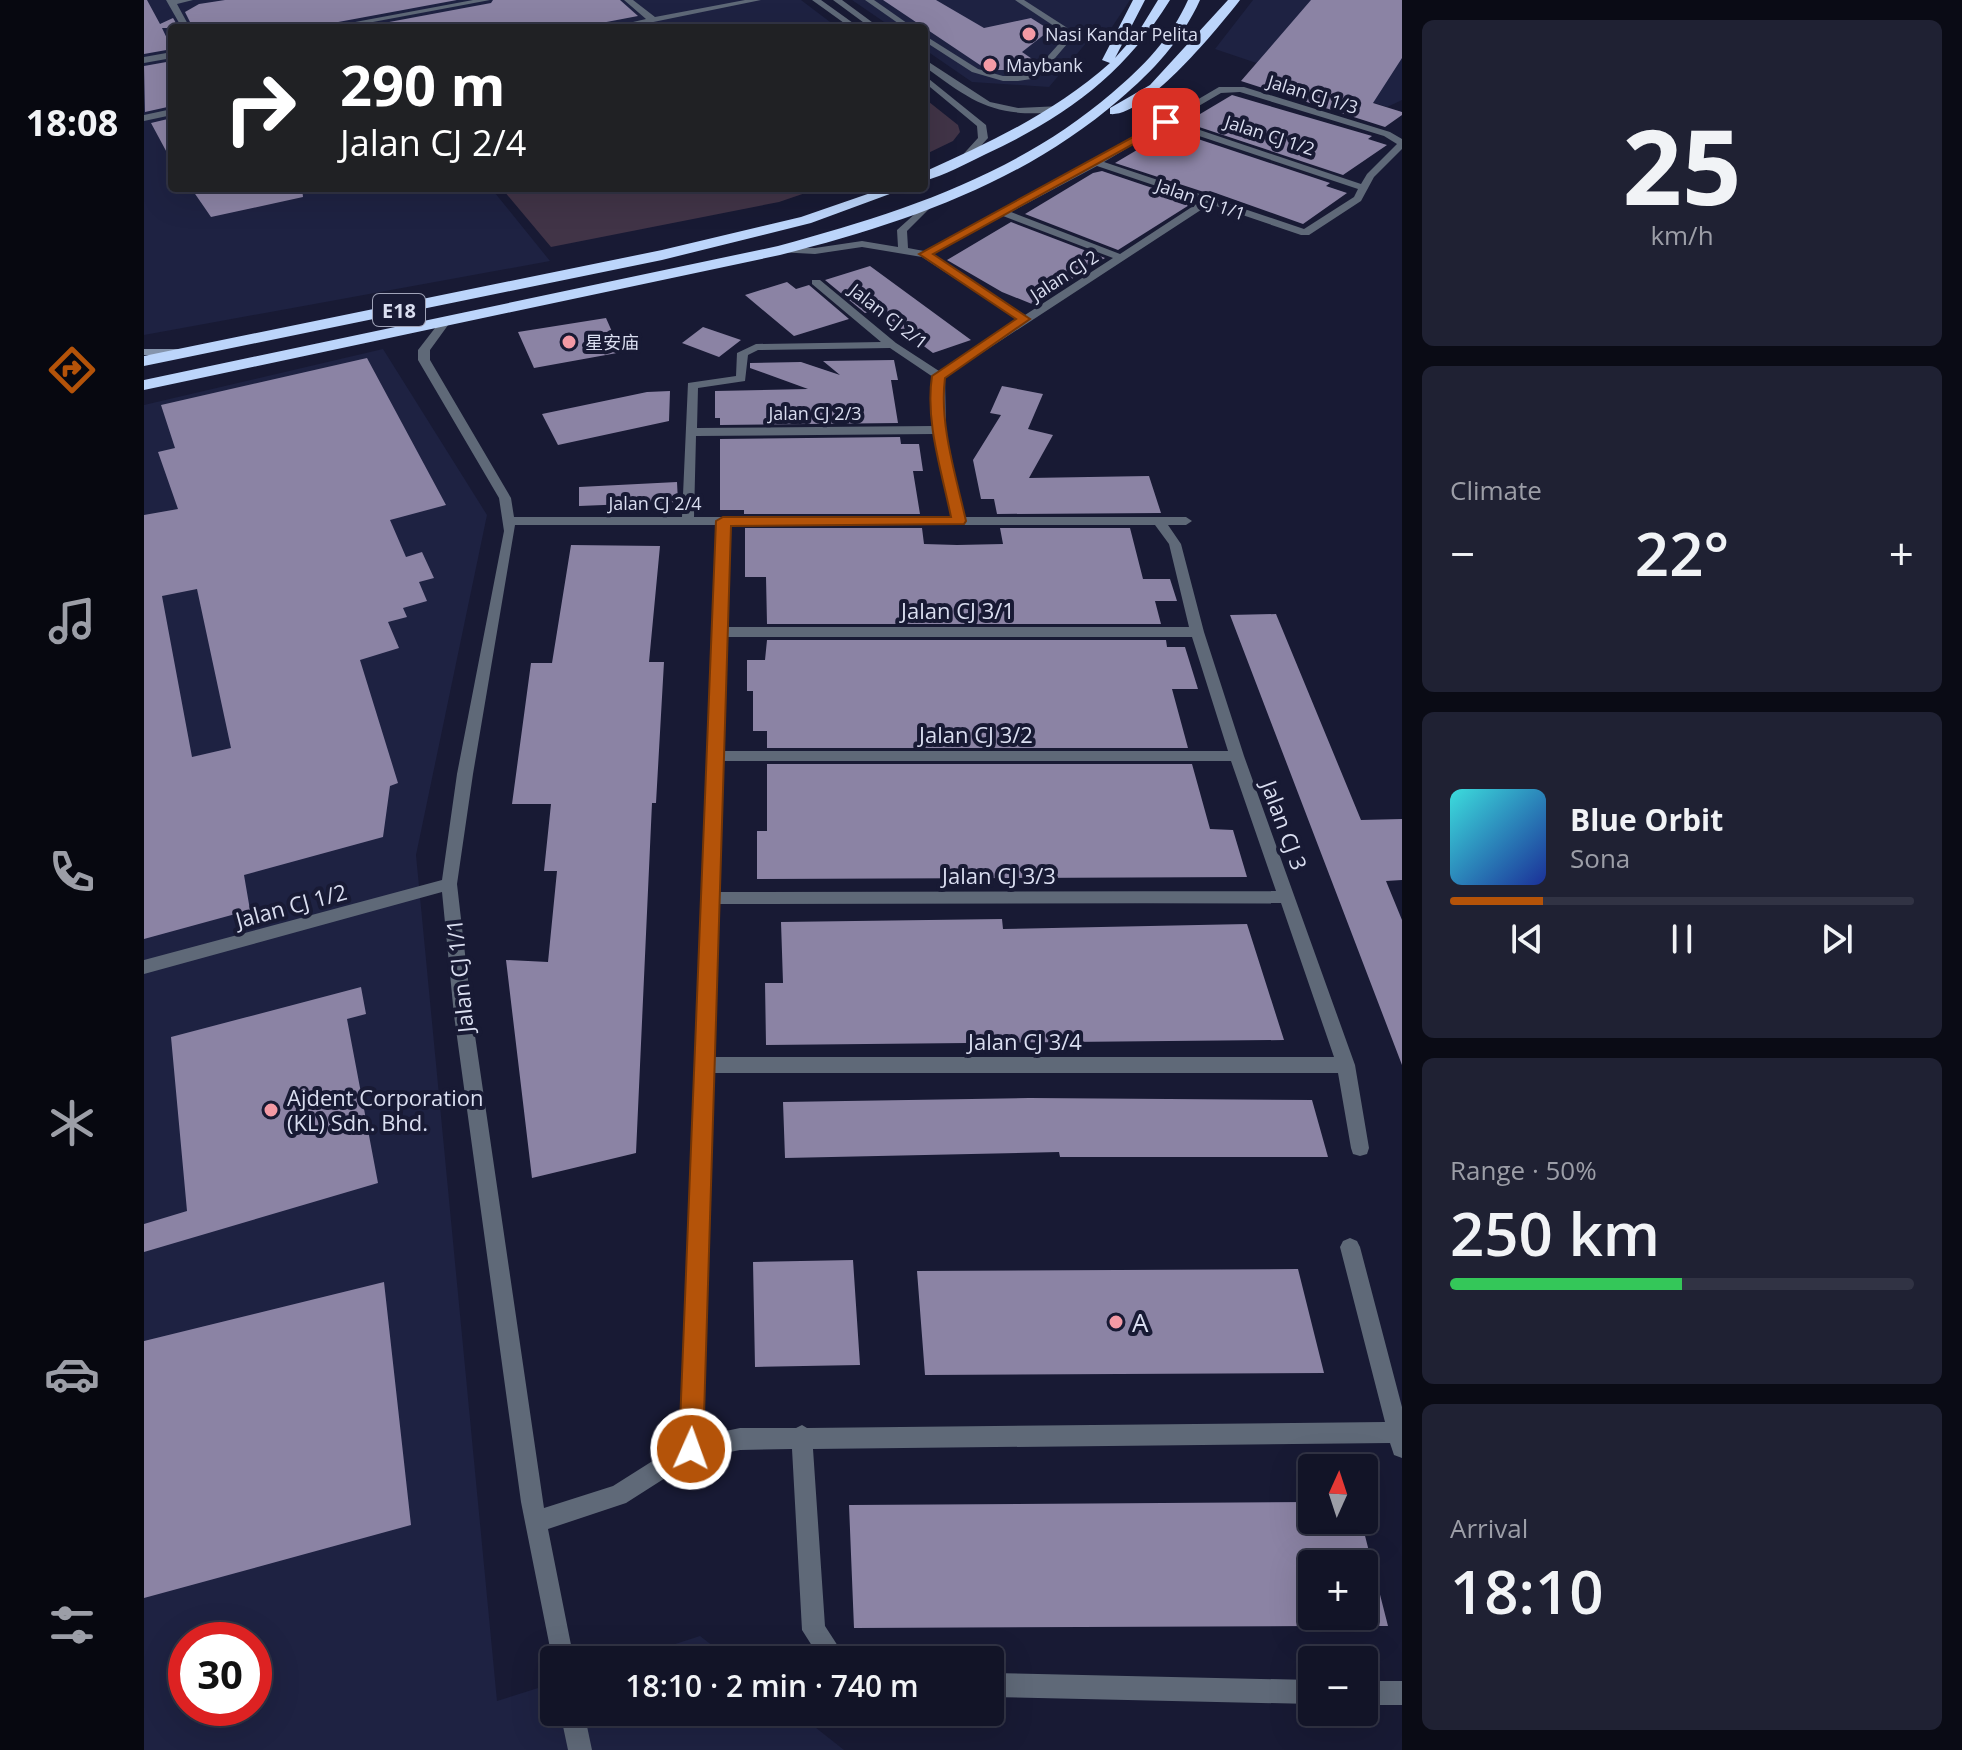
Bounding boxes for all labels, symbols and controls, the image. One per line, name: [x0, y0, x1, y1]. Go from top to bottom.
place label: Nasi Kandar Pelita: [1045, 22, 1198, 46]
marker: Nasi Kandar Pelita: [1020, 25, 1038, 43]
text: 290 m: [340, 46, 506, 122]
place label: Maybank: [1006, 53, 1083, 77]
icon: right: [208, 56, 312, 160]
marker: Maybank: [981, 56, 999, 74]
street label: Jalan CJ 1/3: [1263, 68, 1361, 119]
pin: [1132, 88, 1200, 156]
text: 25: [1623, 94, 1741, 235]
text: 18:08: [26, 98, 118, 147]
icon: arrive: [1144, 100, 1188, 144]
street label: Jalan CJ 1/2: [1220, 109, 1318, 161]
text: Jalan CJ 2/4: [340, 118, 526, 167]
street label: Jalan CJ 1/1: [1151, 172, 1249, 226]
text: km/h: [1650, 217, 1714, 253]
street label: Jalan CJ 2: [1024, 244, 1103, 307]
street label: Jalan CJ 2/1: [843, 277, 933, 354]
road number: E18: [373, 294, 425, 326]
place label: 星安庙: [585, 330, 639, 354]
marker: 星安庙: [560, 333, 578, 351]
icon: directions: [44, 342, 100, 398]
street label: Jalan CJ 2/3: [766, 401, 862, 425]
text: Climate: [1450, 472, 1542, 508]
street label: Jalan CJ 2/4: [606, 491, 702, 515]
text: 22°: [1635, 512, 1729, 594]
text: −: [1450, 523, 1475, 583]
text: +: [1889, 523, 1914, 583]
icon: music: [44, 593, 100, 649]
street label: Jalan CJ 3/1: [899, 595, 1015, 625]
street label: Jalan CJ 3/2: [917, 719, 1033, 749]
street label: Jalan CJ 3: [1254, 774, 1315, 874]
text: Blue Orbit: [1570, 799, 1723, 840]
text: Sona: [1570, 840, 1630, 876]
icon: phone: [44, 844, 100, 900]
street label: Jalan CJ 3/3: [940, 860, 1056, 890]
street label: Jalan CJ 1/2: [230, 876, 350, 935]
icon: previous: [1505, 917, 1549, 961]
icon: pause: [1660, 917, 1704, 961]
icon: next: [1815, 917, 1859, 961]
street label: Jalan CJ 1/1: [438, 918, 480, 1036]
street label: Jalan CJ 3/4: [966, 1026, 1082, 1056]
place label: Ajdent Corporation (KL) Sdn. Bhd.: [287, 1082, 483, 1137]
icon: climate: [44, 1095, 100, 1151]
marker: Ajdent Corporation (KL) Sdn. Bhd.: [262, 1101, 280, 1119]
text: Range · 50%: [1450, 1152, 1597, 1188]
text: 250 km: [1450, 1192, 1660, 1274]
place label: A: [1132, 1304, 1149, 1340]
marker: A: [1107, 1313, 1125, 1331]
icon: car: [44, 1346, 100, 1402]
position arrow: [649, 1407, 733, 1491]
north arrow: [1298, 1454, 1378, 1534]
map controls: [1298, 1454, 1378, 1726]
text: Arrival: [1450, 1510, 1528, 1546]
button: +: [1298, 1550, 1378, 1630]
text: 18:10: [1450, 1550, 1604, 1632]
icon: filters: [44, 1597, 100, 1653]
speed limit sign: 30: [168, 1622, 272, 1726]
button: −: [1298, 1646, 1378, 1726]
text: 18:10 · 2 min · 740 m: [625, 1665, 919, 1706]

